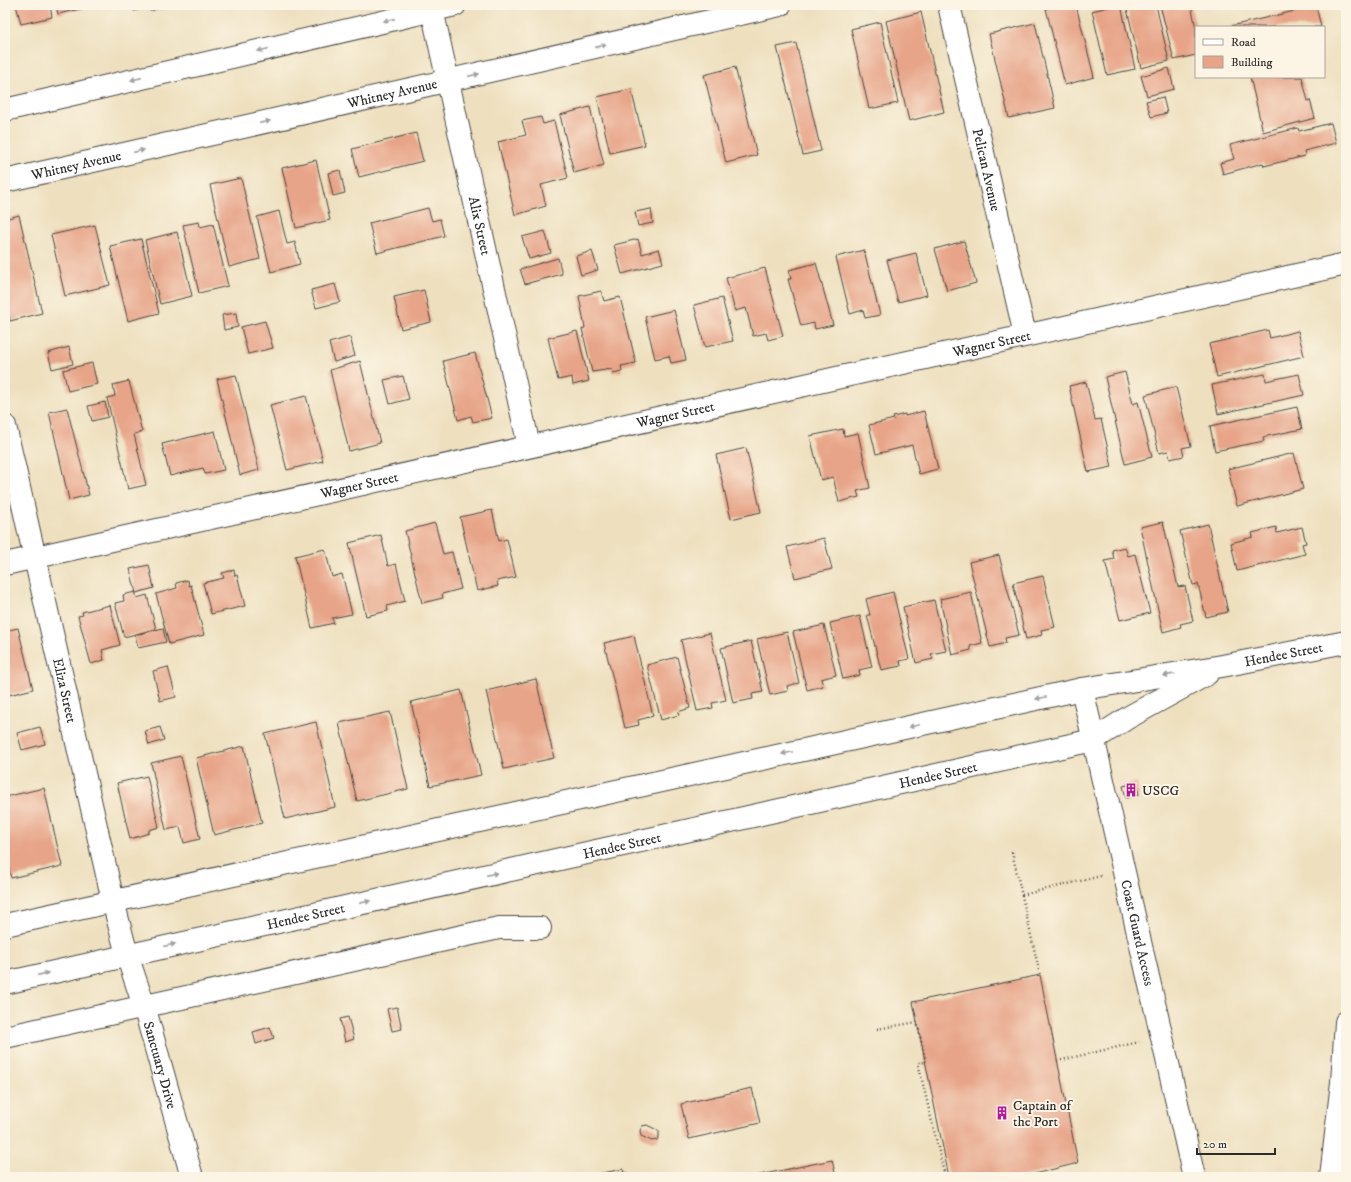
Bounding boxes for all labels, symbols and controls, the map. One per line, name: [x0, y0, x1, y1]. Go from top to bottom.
one-way arrow: [383, 18, 395, 24]
legend: [1195, 26, 1325, 78]
text: Road: [1231, 35, 1256, 50]
one-way arrow: [595, 42, 607, 48]
one-way arrow: [256, 47, 269, 53]
text: Building: [1231, 55, 1272, 70]
one-way arrow: [468, 71, 480, 77]
street label: Whitney Avenue: [345, 75, 439, 113]
one-way arrow: [130, 77, 142, 83]
one-way arrow: [259, 119, 272, 125]
street label: Pelican Avenue: [968, 127, 1004, 213]
street label: Whitney Avenue: [29, 147, 123, 185]
one-way arrow: [133, 148, 145, 154]
street label: Alix Street: [464, 195, 494, 257]
street label: Wagner Street: [950, 327, 1033, 362]
street label: Wagner Street: [634, 397, 717, 433]
street label: Wagner Street: [318, 468, 401, 503]
street label: Hendee Street: [1243, 639, 1325, 671]
street label: Eliza Street: [48, 656, 80, 725]
one-way arrow: [1163, 672, 1175, 678]
one-way arrow: [1035, 695, 1048, 701]
one-way arrow: [908, 723, 921, 729]
one-way arrow: [781, 751, 794, 757]
street label: Hendee Street: [898, 758, 979, 793]
building icon: USCG: [1123, 782, 1139, 798]
place label: USCG: [1142, 782, 1179, 800]
street label: Hendee Street: [581, 829, 663, 864]
one-way arrow: [486, 870, 498, 876]
street label: Coast Guard Access: [1116, 878, 1158, 988]
street label: Hendee Street: [265, 899, 347, 934]
one-way arrow: [359, 899, 371, 905]
one-way arrow: [164, 942, 176, 948]
one-way arrow: [37, 971, 49, 977]
street label: Sanctuary Drive: [139, 1020, 180, 1111]
place label: Captain of the Port: [1013, 1097, 1073, 1131]
building icon: Captain of the Port: [994, 1105, 1010, 1121]
scale bar: [1197, 1130, 1275, 1156]
text: 20 m: [1203, 1137, 1227, 1152]

